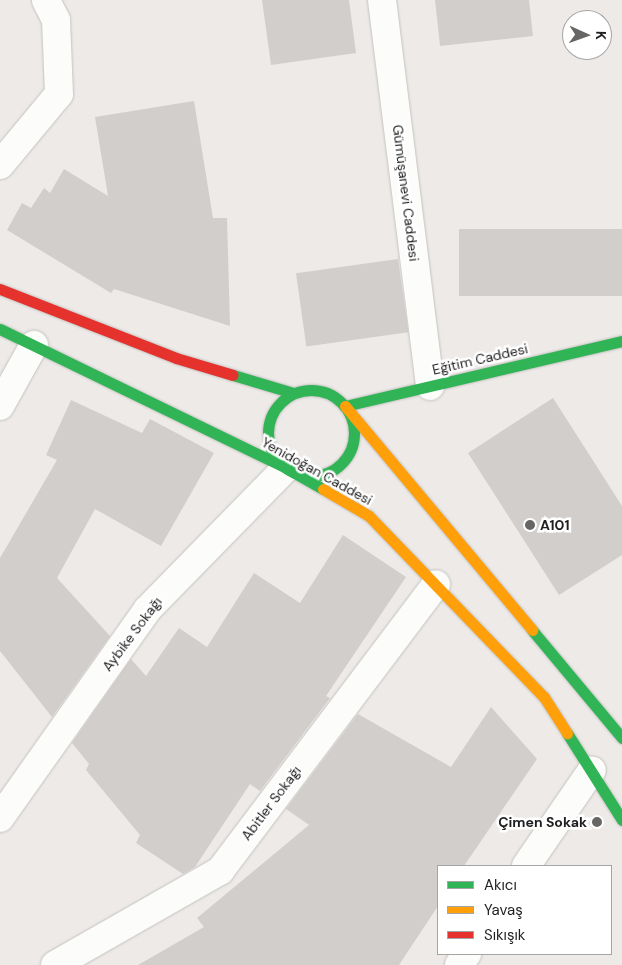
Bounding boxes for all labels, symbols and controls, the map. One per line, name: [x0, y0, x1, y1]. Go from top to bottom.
north arrow: [562, 10, 612, 60]
text: K: [592, 31, 610, 40]
street label: Gümüşanevi Caddesi: [389, 124, 423, 262]
street label: Eğitim Caddesi: [431, 340, 529, 378]
street label: Yenidoğan Caddesi: [259, 434, 375, 508]
place label: A101: [540, 517, 570, 533]
marker: A101: [524, 519, 536, 531]
street label: Aybike Sokağı: [99, 594, 165, 674]
street label: Abitler Sokağı: [238, 762, 304, 844]
place label: Çimen Sokak: [498, 814, 587, 830]
marker: Çimen Sokak: [591, 816, 603, 828]
legend: [437, 865, 612, 955]
text: Akıcı: [484, 875, 517, 895]
text: Yavaş: [484, 900, 523, 920]
text: Sıkışık: [484, 925, 525, 945]

